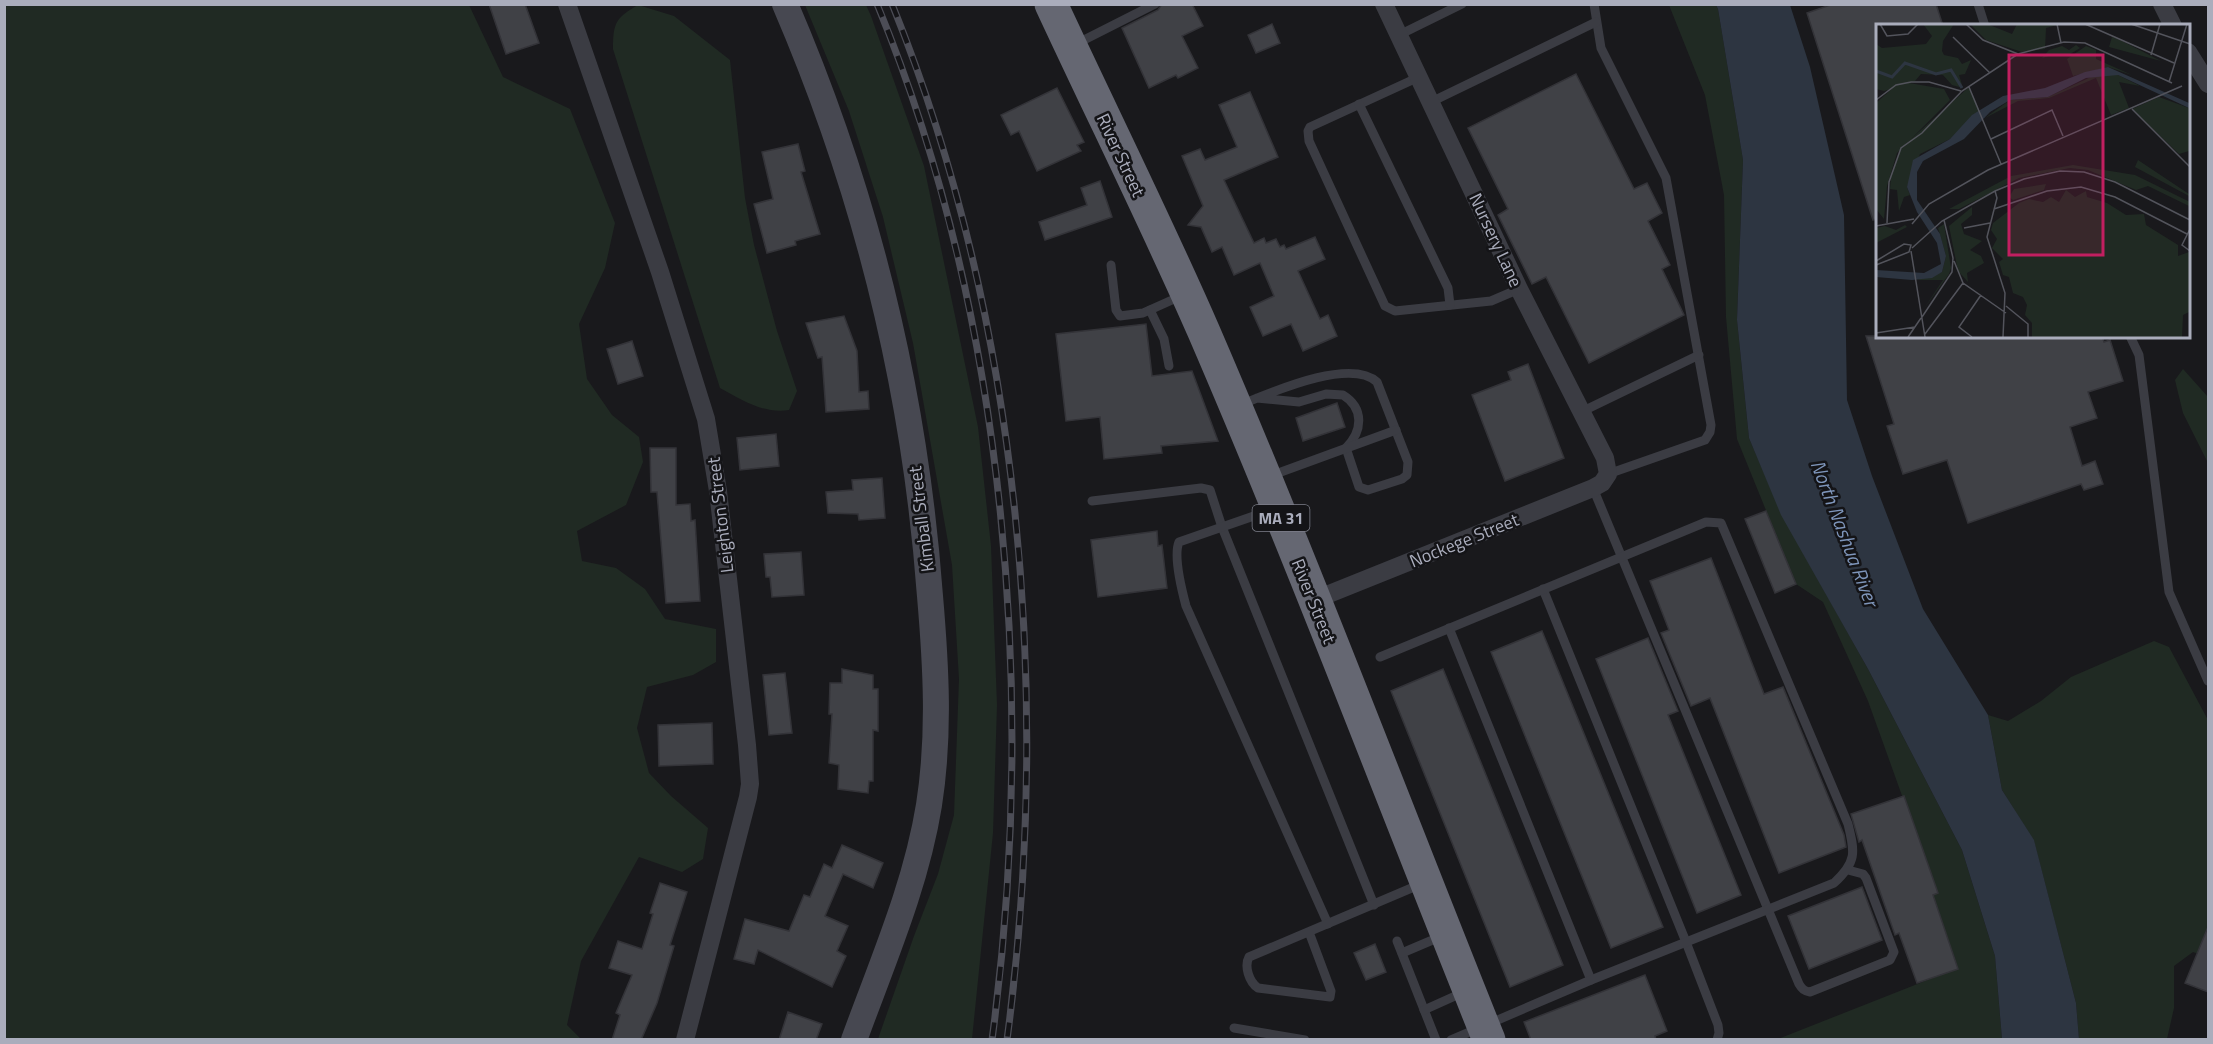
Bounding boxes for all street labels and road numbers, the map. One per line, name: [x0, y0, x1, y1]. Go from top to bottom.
street label: River Street: [1090, 109, 1152, 202]
street label: Nursery Lane: [1462, 189, 1530, 291]
street label: Leighton Street: [699, 455, 740, 574]
street label: Kimball Street: [901, 464, 941, 573]
road number: MA 31: [1252, 505, 1310, 531]
street label: Nockege Street: [1405, 506, 1523, 574]
street label: River Street: [1285, 555, 1343, 648]

